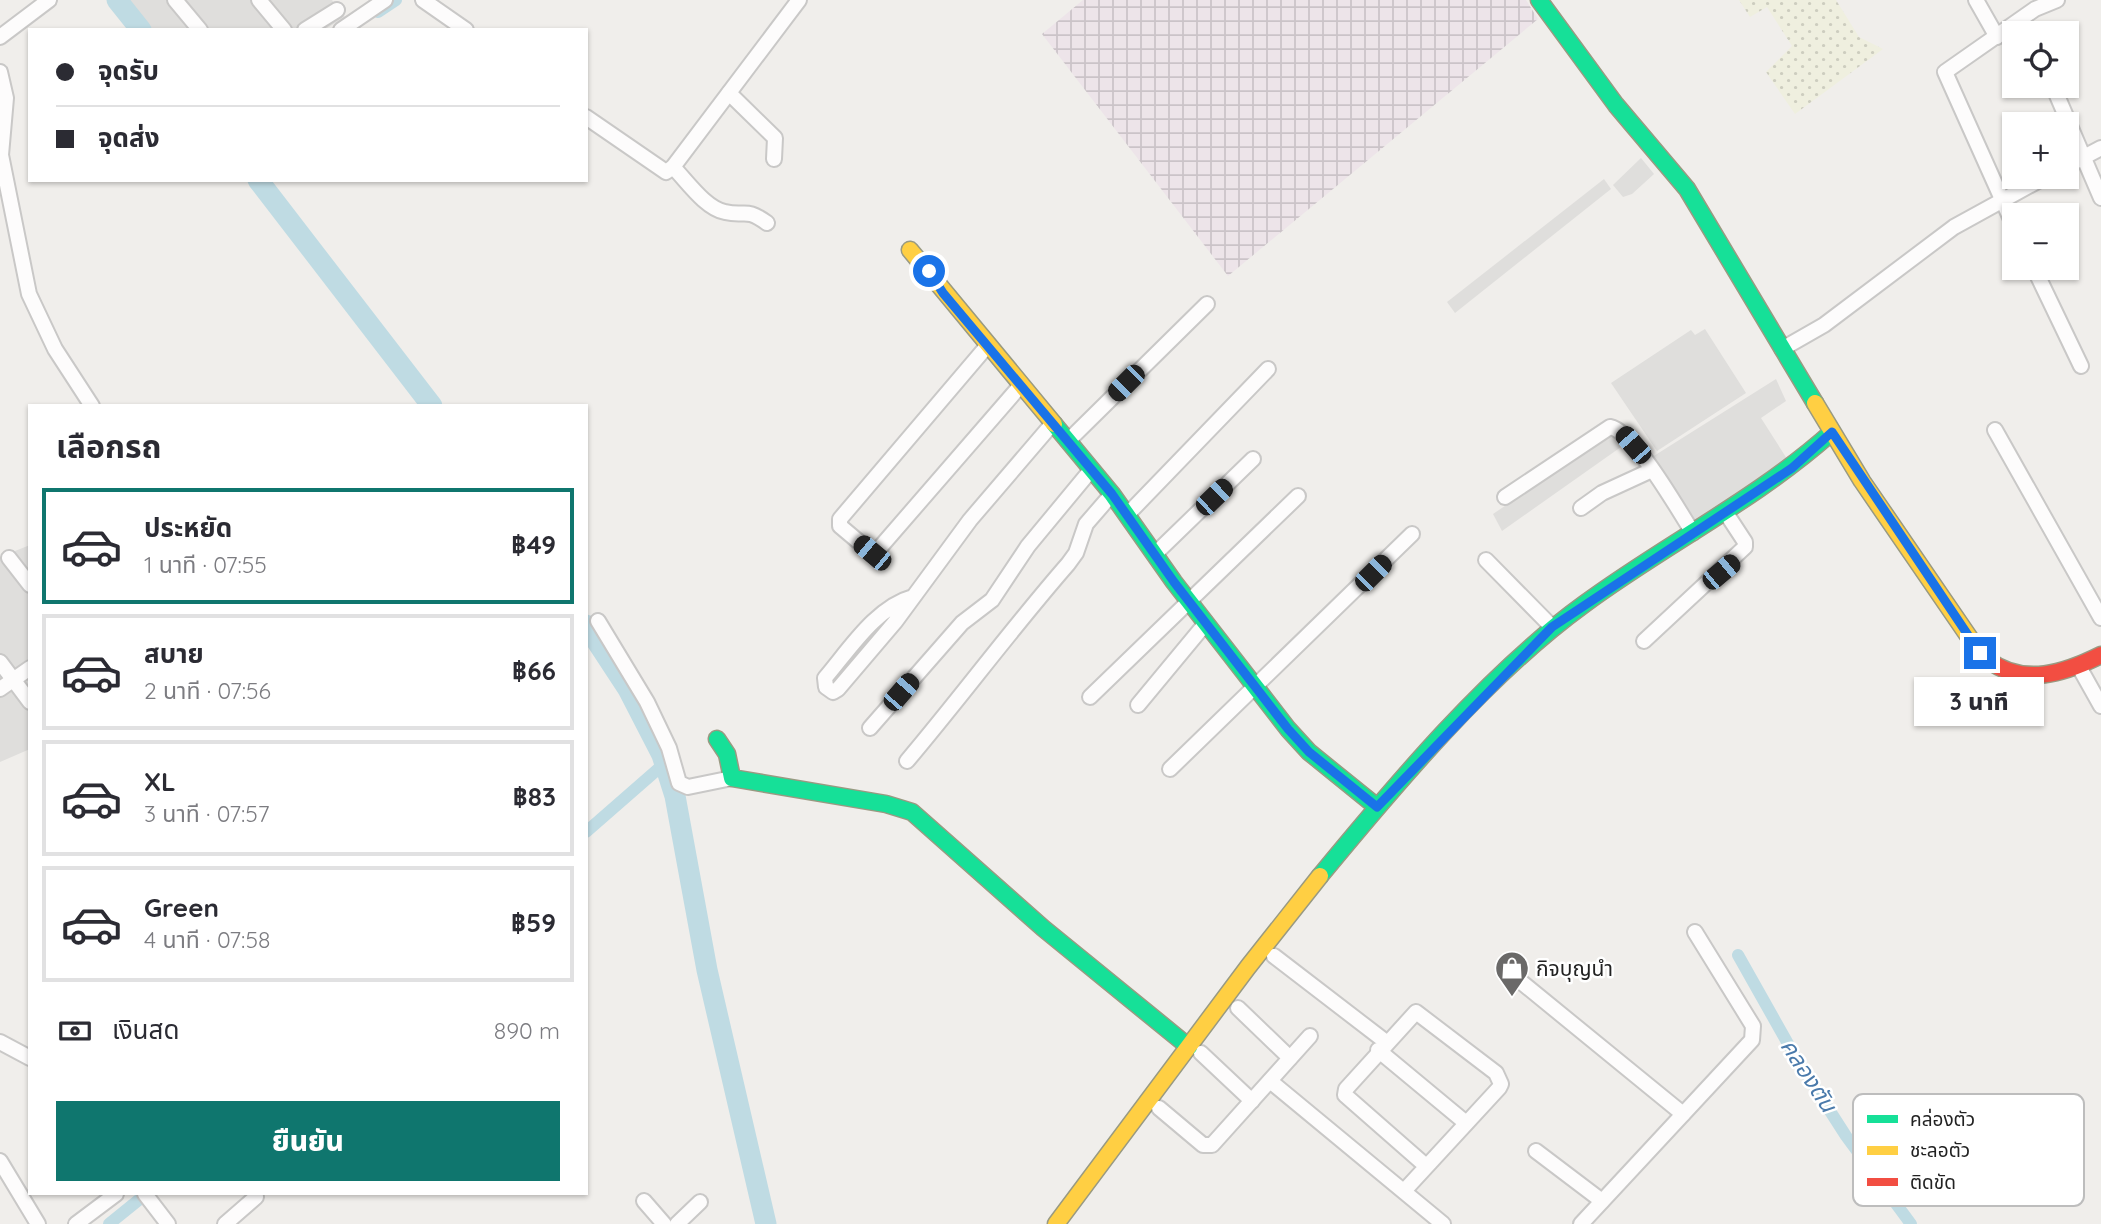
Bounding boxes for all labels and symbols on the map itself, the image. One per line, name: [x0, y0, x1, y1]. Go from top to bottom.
route start: [913, 255, 945, 287]
car: [1104, 361, 1149, 405]
car: [1612, 422, 1655, 468]
car: [1192, 475, 1237, 519]
car: [850, 531, 895, 575]
car: [1699, 550, 1744, 594]
car: [1351, 551, 1396, 595]
route end: [1964, 637, 1996, 669]
car: [880, 669, 923, 715]
callout: 3 นาที: [1915, 678, 2045, 726]
shop icon: กิจบุญนำ: [1493, 949, 1531, 998]
place label: กิจบุญนำ: [1536, 955, 1613, 982]
water label: คลองตัน: [1775, 1033, 1844, 1119]
legend: [1853, 1094, 2084, 1206]
text: คล่องตัว: [1910, 1107, 1975, 1131]
text: ชะลอตัว: [1910, 1138, 1970, 1162]
text: ติดขัด: [1910, 1170, 1956, 1194]

